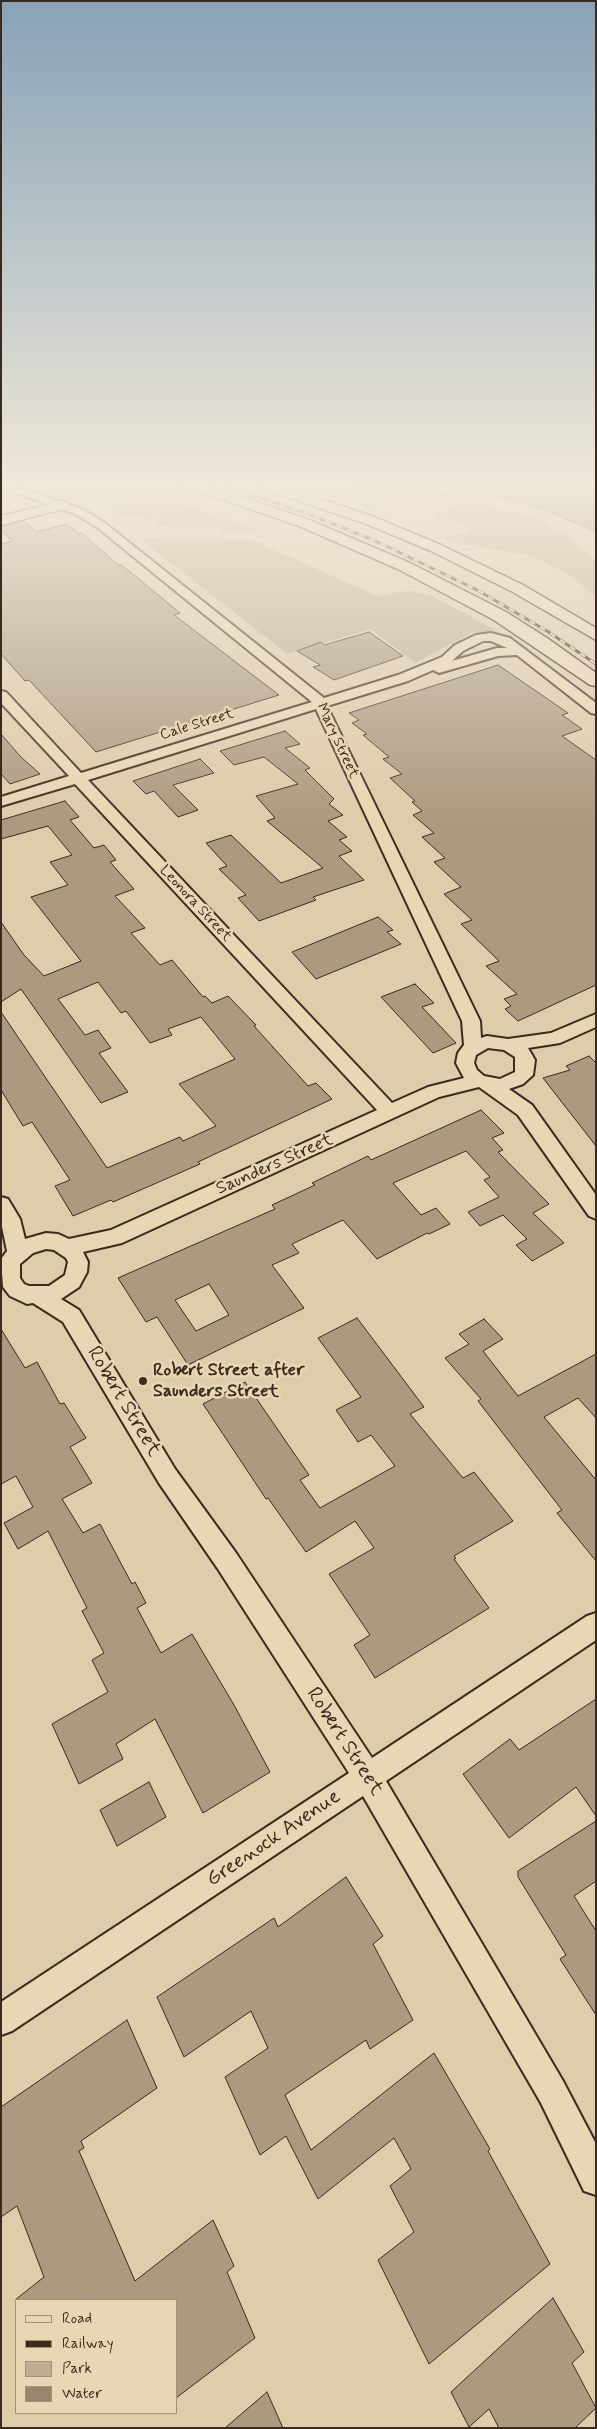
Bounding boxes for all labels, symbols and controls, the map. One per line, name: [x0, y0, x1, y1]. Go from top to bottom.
street label: Mary Street: [312, 700, 362, 782]
street label: Cale Street: [158, 705, 236, 745]
street label: Leonora Street: [155, 862, 235, 946]
street label: Saunders Street: [213, 1130, 337, 1200]
street label: Robert Street: [80, 1342, 166, 1462]
place label: Robert Street after Saunders Street: [153, 1360, 304, 1402]
marker: Robert Street after Saunders Street: [137, 1375, 149, 1387]
street label: Robert Street: [300, 1683, 388, 1801]
street label: Greenock Avenue: [202, 1785, 346, 1893]
legend: [15, 2299, 178, 2414]
text: Road: [62, 2309, 92, 2329]
text: Railway: [62, 2334, 114, 2354]
text: Park: [62, 2359, 92, 2379]
text: Water: [62, 2384, 102, 2404]

